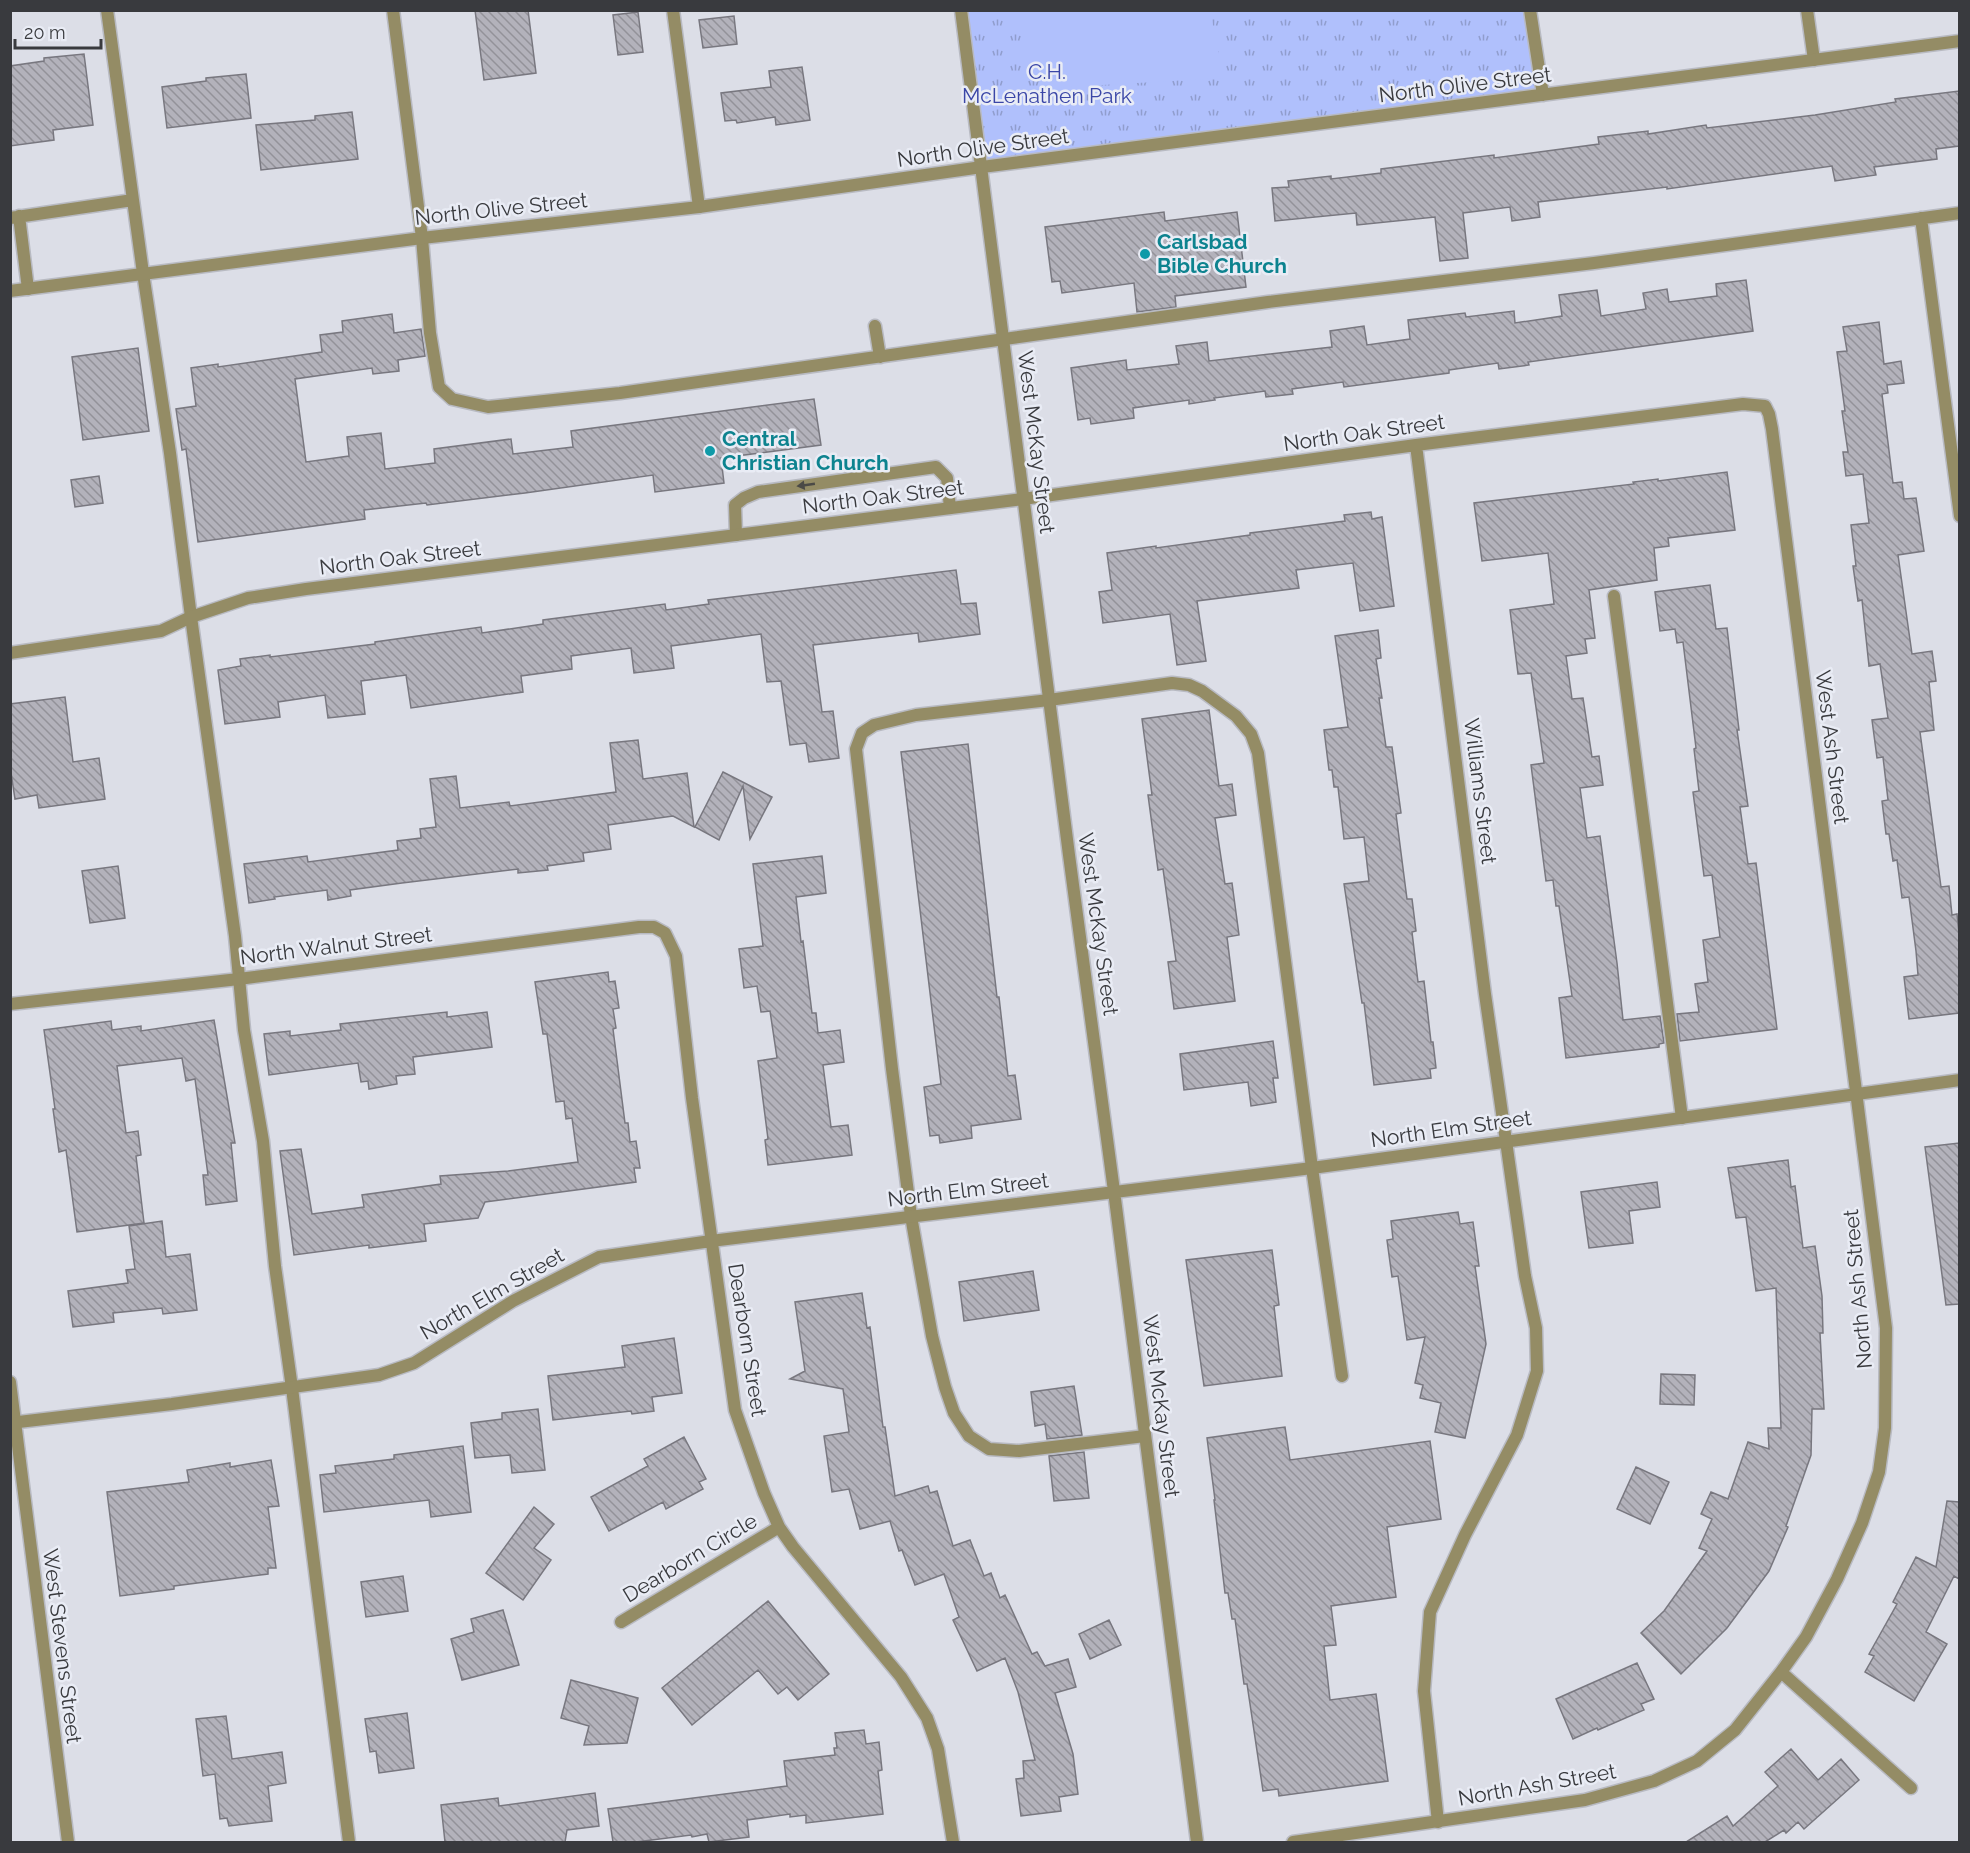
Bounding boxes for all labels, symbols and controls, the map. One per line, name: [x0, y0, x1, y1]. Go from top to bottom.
scale bar: [15, 12, 100, 50]
text: 20 m: [24, 22, 66, 43]
park label: C.H. McLenathen Park: [962, 59, 1132, 108]
street label: North Olive Street: [1377, 62, 1552, 107]
street label: North Olive Street: [895, 123, 1070, 172]
street label: North Olive Street: [413, 187, 588, 230]
place label: Carlsbad Bible Church: [1157, 229, 1287, 278]
marker: Carlsbad Bible Church: [1138, 247, 1152, 261]
street label: West McKay Street: [1013, 349, 1060, 535]
street label: North Oak Street: [1282, 409, 1446, 456]
place label: Central Christian Church: [722, 426, 889, 475]
marker: Central Christian Church: [703, 444, 717, 458]
street label: North Oak Street: [801, 474, 965, 519]
one-way arrow: [796, 481, 815, 490]
street label: North Oak Street: [318, 535, 482, 580]
street label: West Ash Street: [1811, 669, 1854, 825]
street label: Williams Street: [1459, 716, 1502, 865]
street label: West McKay Street: [1073, 831, 1124, 1017]
street label: North Walnut Street: [239, 921, 433, 970]
street label: North Elm Street: [1369, 1105, 1533, 1152]
street label: North Elm Street: [886, 1167, 1050, 1212]
street label: North Ash Street: [1838, 1208, 1877, 1370]
street label: North Elm Street: [415, 1242, 568, 1345]
street label: Dearborn Street: [723, 1262, 772, 1418]
street label: West McKay Street: [1138, 1313, 1185, 1499]
street label: Dearborn Circle: [618, 1508, 761, 1607]
street label: West Stevens Street: [38, 1547, 87, 1745]
street label: North Ash Street: [1456, 1758, 1618, 1811]

